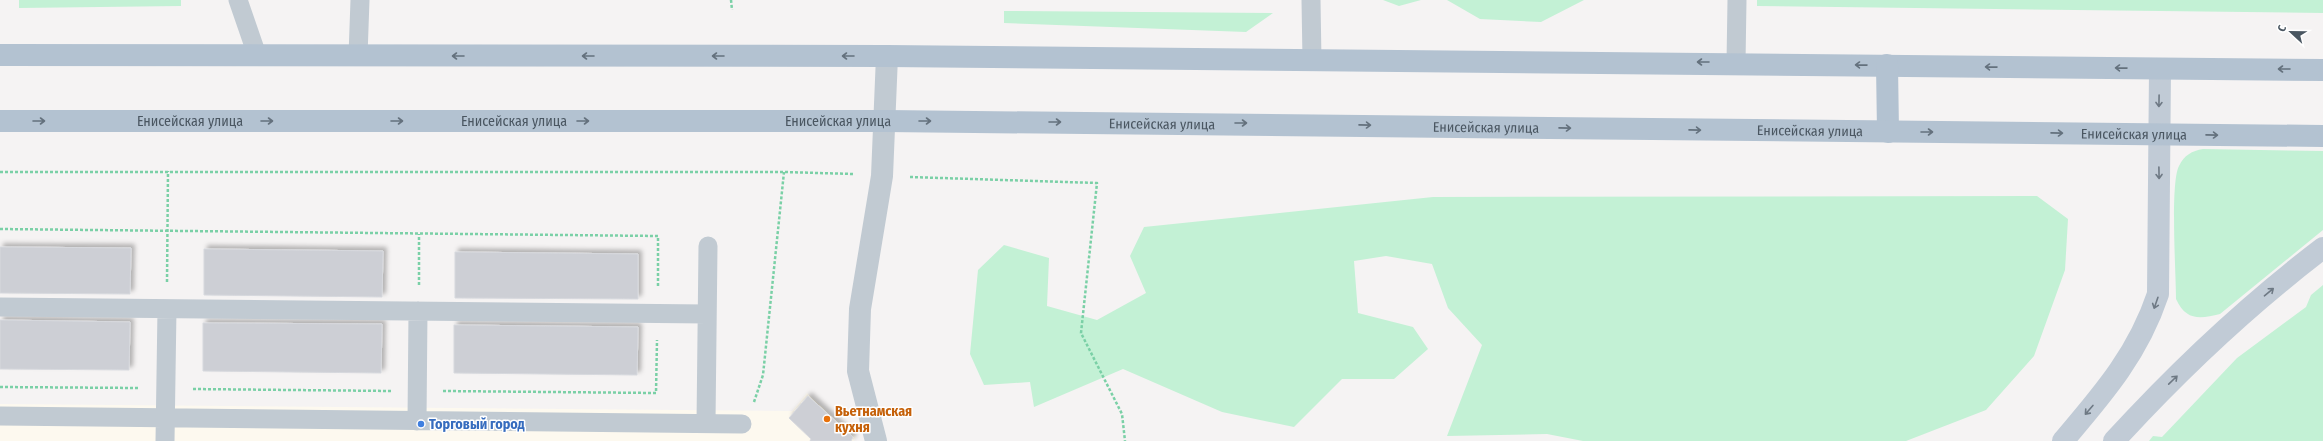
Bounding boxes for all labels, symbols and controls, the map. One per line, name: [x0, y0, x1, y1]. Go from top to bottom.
north arrow: [2271, 12, 2311, 52]
text: С: [2275, 23, 2289, 34]
one-way arrow: [452, 52, 465, 60]
one-way arrow: [582, 52, 595, 60]
one-way arrow: [712, 52, 725, 60]
one-way arrow: [842, 52, 855, 60]
one-way arrow: [1697, 59, 1710, 66]
one-way arrow: [1855, 61, 1868, 69]
one-way arrow: [1985, 63, 1998, 71]
one-way arrow: [2115, 64, 2128, 72]
one-way arrow: [2278, 66, 2291, 73]
one-way arrow: [2156, 94, 2163, 107]
street label: Енисейская улица: [785, 112, 891, 130]
street label: Енисейская улица: [137, 113, 243, 130]
street label: Енисейская улица: [461, 113, 567, 130]
street label: Енисейская улица: [1109, 115, 1215, 133]
one-way arrow: [32, 117, 45, 125]
one-way arrow: [260, 117, 273, 125]
one-way arrow: [390, 117, 403, 125]
one-way arrow: [576, 117, 589, 125]
one-way arrow: [918, 117, 931, 125]
one-way arrow: [1048, 118, 1061, 126]
street label: Енисейская улица: [1433, 118, 1539, 136]
one-way arrow: [1234, 119, 1247, 127]
one-way arrow: [1358, 121, 1371, 129]
street label: Енисейская улица: [1757, 122, 1863, 140]
one-way arrow: [1558, 124, 1571, 132]
street label: Енисейская улица: [2081, 125, 2187, 143]
one-way arrow: [1688, 126, 1701, 133]
one-way arrow: [1920, 128, 1933, 136]
one-way arrow: [2050, 129, 2063, 137]
one-way arrow: [2205, 131, 2218, 139]
one-way arrow: [2155, 166, 2163, 179]
one-way arrow: [2263, 288, 2274, 297]
one-way arrow: [2151, 296, 2159, 308]
one-way arrow: [2168, 375, 2178, 385]
place label: Вьетнамская кухня: [835, 403, 912, 436]
one-way arrow: [2084, 405, 2093, 416]
marker: Вьетнамская кухня: [822, 414, 832, 424]
place label: Торговый город: [429, 416, 525, 433]
marker: Торговый город: [416, 419, 426, 429]

